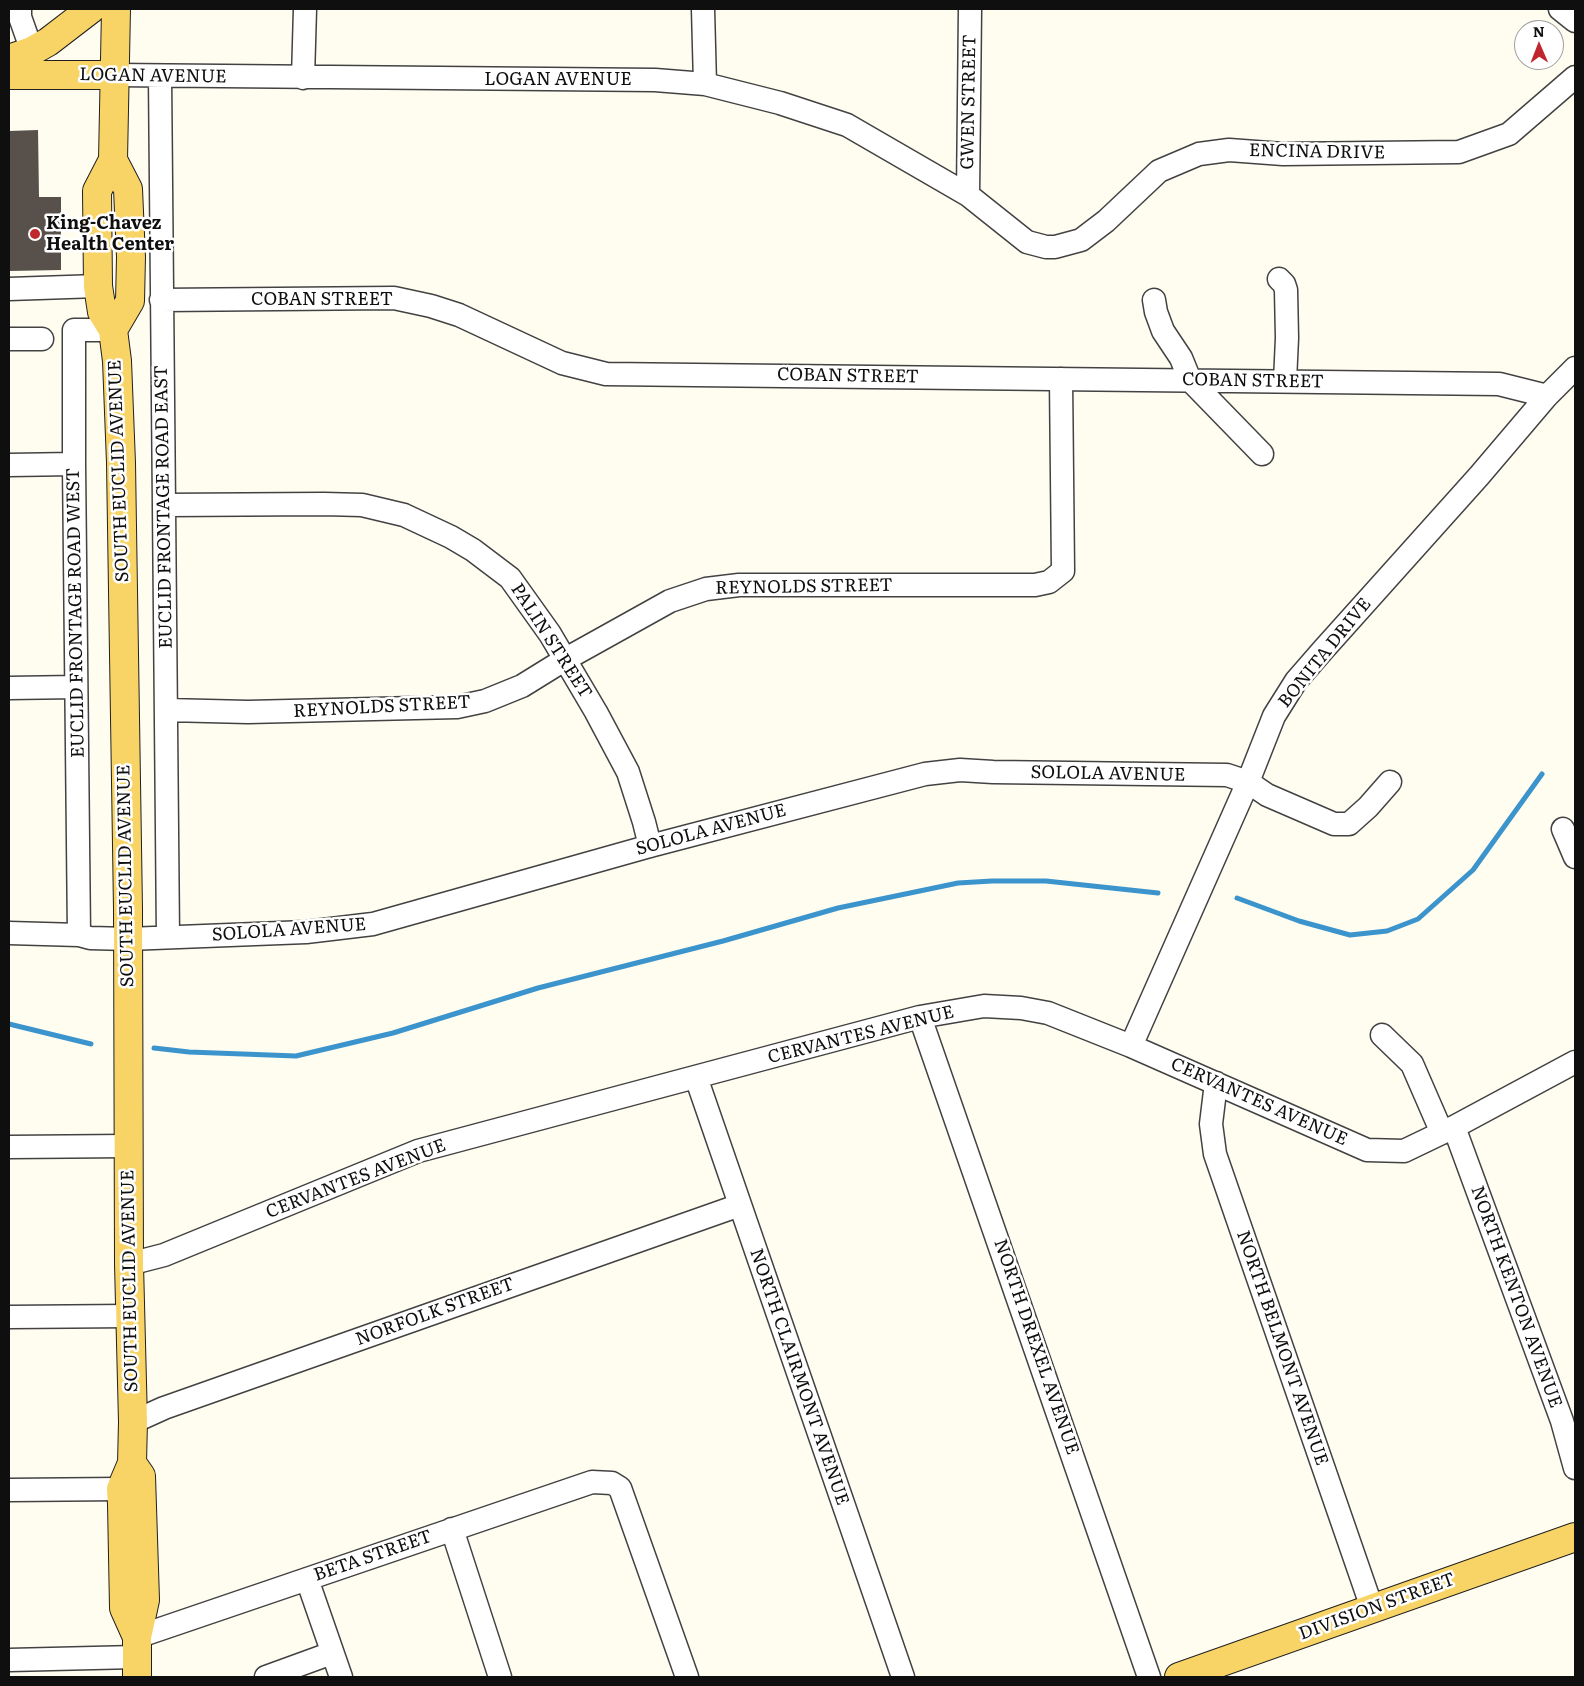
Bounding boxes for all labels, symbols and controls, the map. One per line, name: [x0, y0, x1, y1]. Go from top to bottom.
north arrow: [1514, 20, 1564, 70]
text: N: [1533, 21, 1545, 41]
street label: GWEN STREET: [957, 34, 981, 170]
street label: LOGAN AVENUE: [79, 64, 227, 88]
street label: LOGAN AVENUE: [484, 69, 632, 91]
street label: ENCINA DRIVE: [1249, 140, 1385, 164]
place label: King-Chavez Health Center: [46, 213, 174, 255]
marker: King-Chavez Health Center: [28, 227, 42, 241]
street label: COBAN STREET: [251, 289, 393, 311]
street label: SOUTH EUCLID AVENUE: [104, 359, 134, 583]
street label: COBAN STREET: [777, 364, 919, 388]
street label: EUCLID FRONTAGE ROAD EAST: [151, 365, 177, 649]
street label: COBAN STREET: [1182, 369, 1324, 393]
street label: EUCLID FRONTAGE ROAD WEST: [63, 468, 89, 758]
street label: REYNOLDS STREET: [715, 575, 893, 599]
street label: PALIN STREET: [506, 579, 596, 703]
street label: BONITA DRIVE: [1274, 594, 1376, 712]
street label: REYNOLDS STREET: [293, 692, 471, 722]
street label: SOLOLA AVENUE: [1030, 762, 1186, 786]
street label: SOUTH EUCLID AVENUE: [113, 765, 139, 987]
street label: SOLOLA AVENUE: [633, 800, 789, 860]
street label: SOLOLA AVENUE: [211, 914, 367, 946]
street label: CERVANTES AVENUE: [766, 1001, 956, 1069]
street label: CERVANTES AVENUE: [1167, 1053, 1351, 1151]
street label: CERVANTES AVENUE: [263, 1135, 449, 1223]
street label: SOUTH EUCLID AVENUE: [117, 1170, 143, 1392]
street label: NORTH KENTON AVENUE: [1466, 1183, 1566, 1411]
street label: NORTH BELMONT AVENUE: [1232, 1228, 1332, 1468]
street label: NORTH DREXEL AVENUE: [989, 1236, 1083, 1458]
street label: NORTH CLAIRMONT AVENUE: [745, 1246, 853, 1508]
street label: NORFOLK STREET: [353, 1273, 517, 1351]
street label: BETA STREET: [311, 1526, 435, 1586]
street label: DIVISION STREET: [1296, 1569, 1458, 1645]

